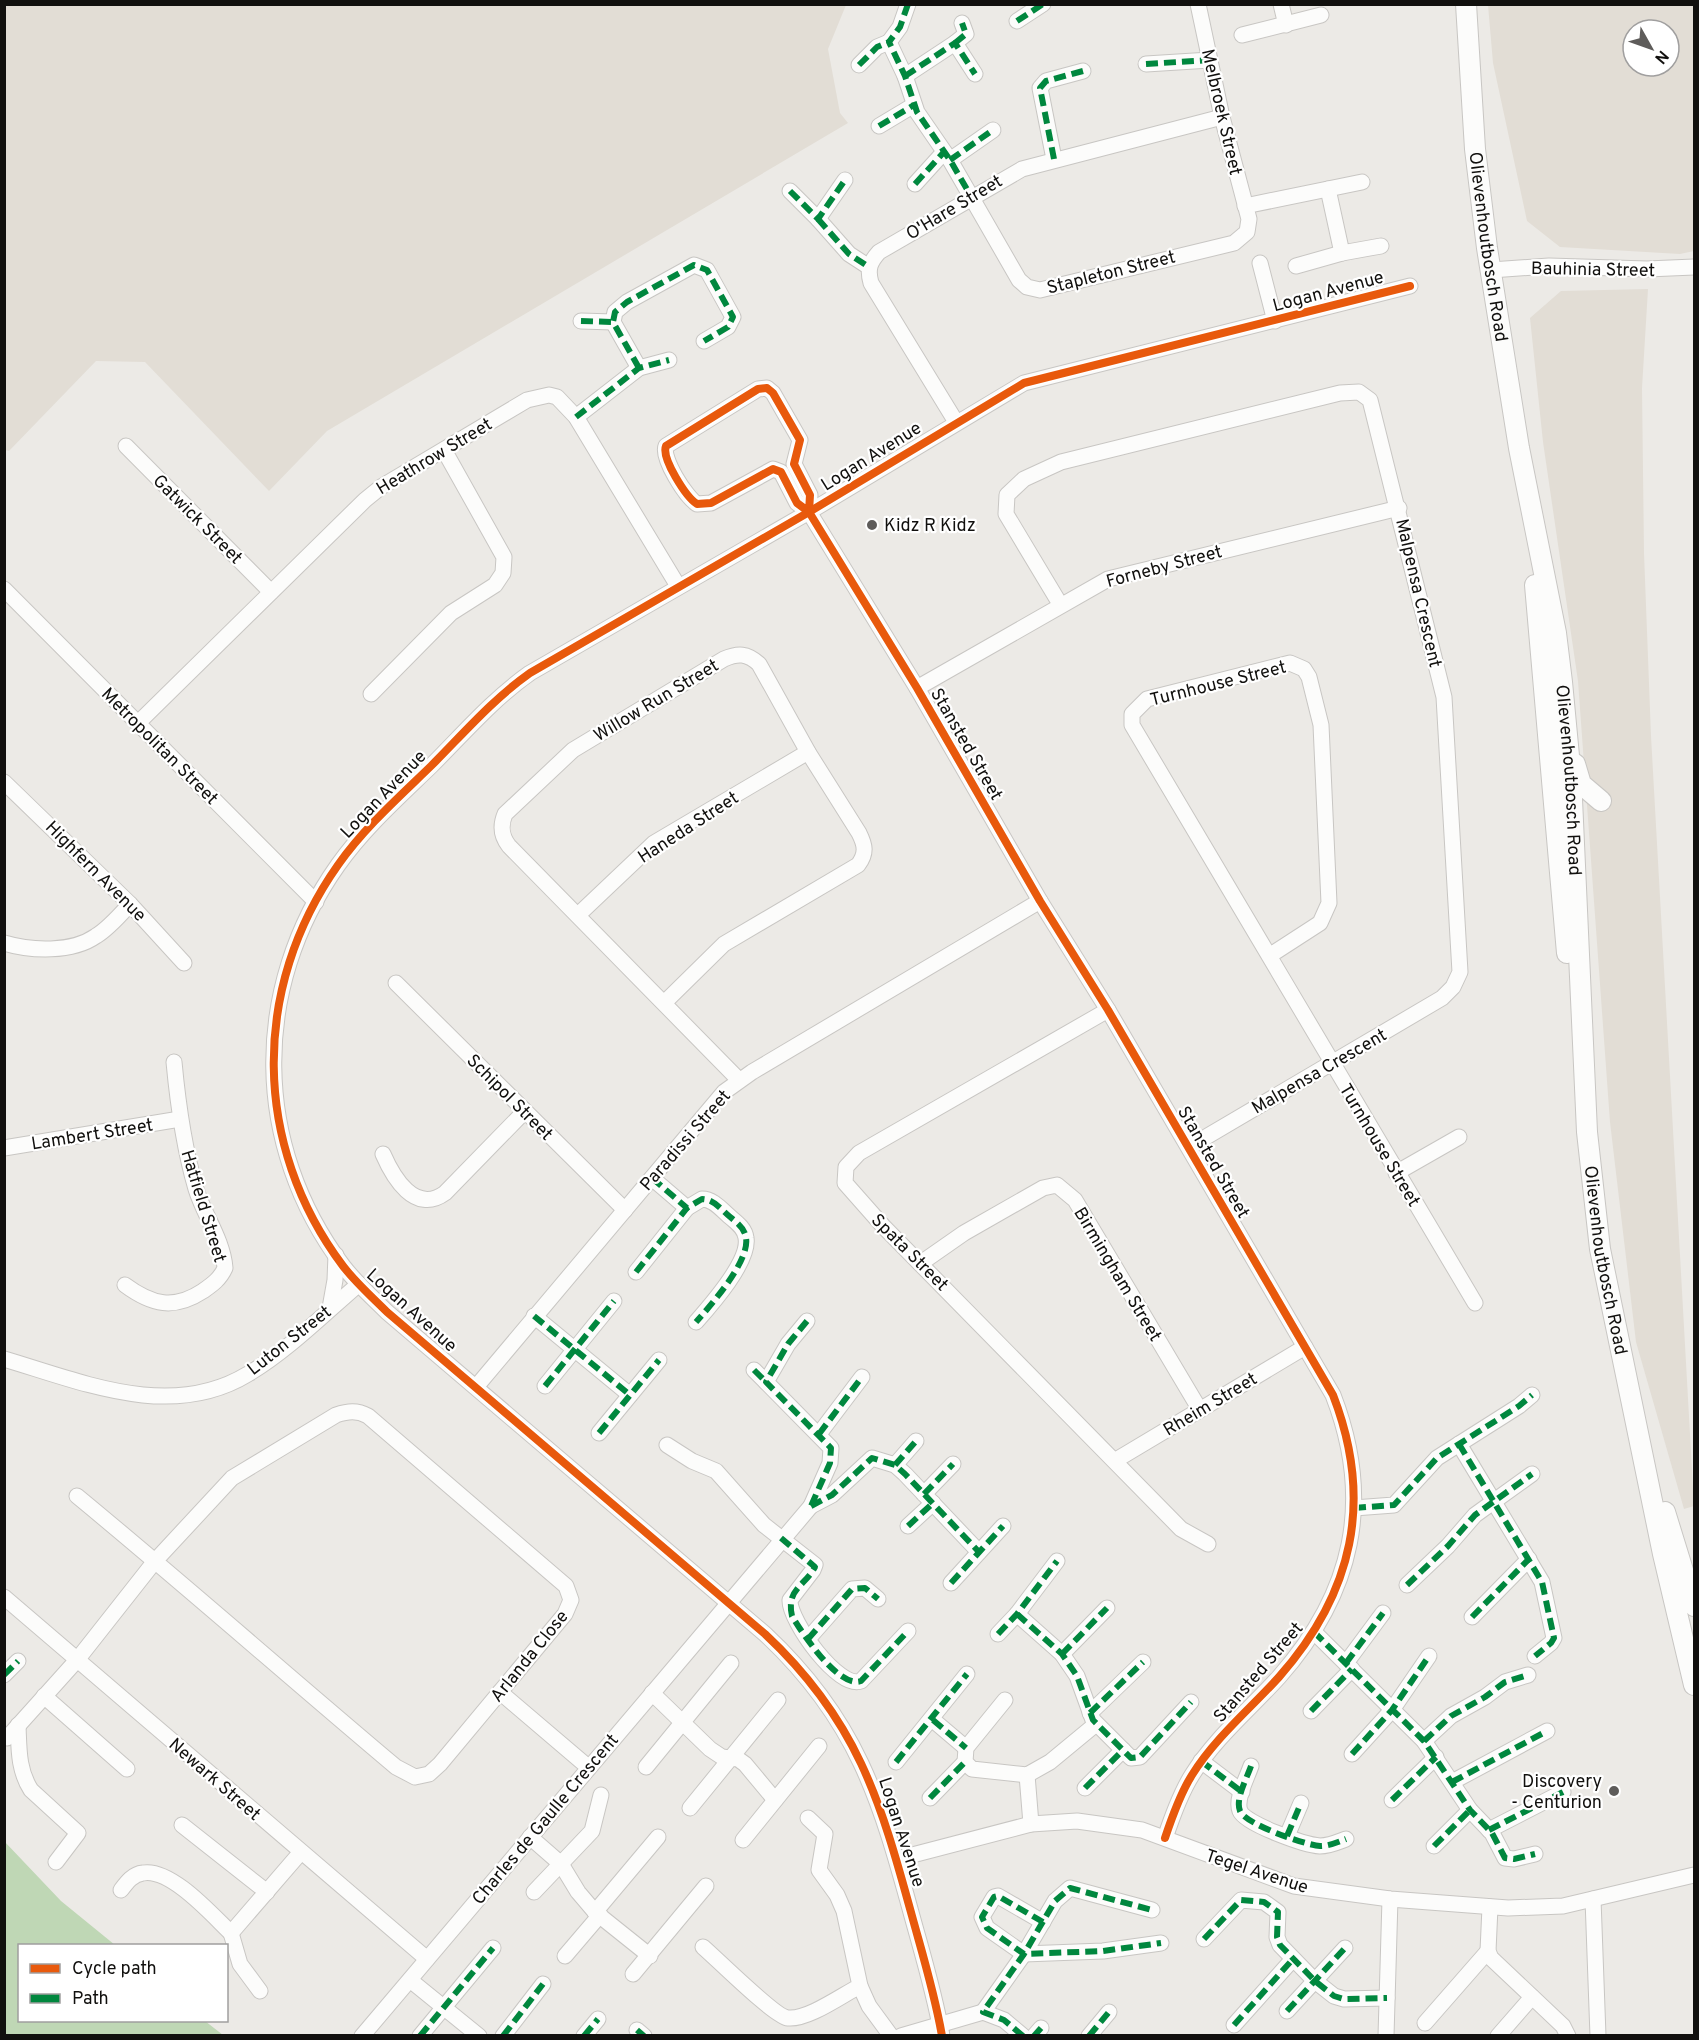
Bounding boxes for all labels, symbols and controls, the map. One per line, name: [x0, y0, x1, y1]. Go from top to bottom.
north arrow: [1621, 18, 1681, 78]
text: N: [1650, 46, 1672, 67]
street label: Melbroek Street: [1195, 47, 1246, 178]
street label: Olievenhoutbosch Road: [1462, 151, 1512, 344]
street label: O'Hare Street: [902, 170, 1007, 246]
street label: Stapleton Street: [1045, 246, 1178, 301]
street label: Bauhinia Street: [1531, 258, 1655, 283]
street label: Logan Avenue: [1270, 267, 1387, 318]
street label: Heathrow Street: [373, 414, 497, 501]
street label: Logan Avenue: [817, 417, 926, 497]
street label: Gatwick Street: [147, 470, 247, 570]
place label: Kidz R Kidz: [884, 515, 976, 538]
street label: Malpensa Crescent: [1389, 517, 1446, 670]
marker: Kidz R Kidz: [865, 518, 879, 532]
street label: Forneby Street: [1104, 541, 1225, 594]
street label: Willow Run Street: [590, 655, 724, 748]
street label: Turnhouse Street: [1148, 656, 1289, 712]
street label: Metropolitan Street: [95, 684, 222, 811]
street label: Olievenhoutbosch Road: [1549, 684, 1585, 876]
street label: Stansted Street: [924, 685, 1007, 805]
street label: Logan Avenue: [336, 746, 432, 844]
street label: Haneda Street: [634, 787, 744, 869]
street label: Highfern Avenue: [40, 817, 150, 927]
street label: Malpensa Crescent: [1248, 1024, 1391, 1120]
street label: Schipol Street: [461, 1050, 557, 1146]
street label: Turnhouse Street: [1333, 1080, 1424, 1211]
street label: Paradissi Street: [636, 1086, 736, 1196]
street label: Stansted Street: [1171, 1103, 1254, 1223]
street label: Lambert Street: [30, 1114, 155, 1156]
street label: Hatfield Street: [174, 1147, 231, 1266]
street label: Olievenhoutbosch Road: [1578, 1165, 1632, 1357]
street label: Birmingham Street: [1068, 1203, 1166, 1346]
street label: Spata Street: [865, 1209, 953, 1297]
street label: Logan Avenue: [361, 1264, 461, 1358]
street label: Luton Street: [243, 1301, 337, 1381]
street label: Rheim Street: [1160, 1368, 1262, 1442]
street label: Arlanda Close: [486, 1606, 574, 1708]
street label: Stansted Street: [1209, 1618, 1309, 1728]
street label: Charles de Gaulle Crescent: [468, 1730, 625, 1910]
street label: Newark Street: [163, 1734, 265, 1827]
place label: Discovery - Centurion: [1511, 1771, 1602, 1815]
street label: Logan Avenue: [872, 1775, 929, 1890]
marker: Discovery - Centurion: [1607, 1784, 1621, 1798]
street label: Tegel Avenue: [1202, 1845, 1311, 1900]
legend: [18, 1944, 228, 2022]
text: Cycle path: [72, 1958, 157, 1981]
text: Path: [72, 1988, 109, 2011]

